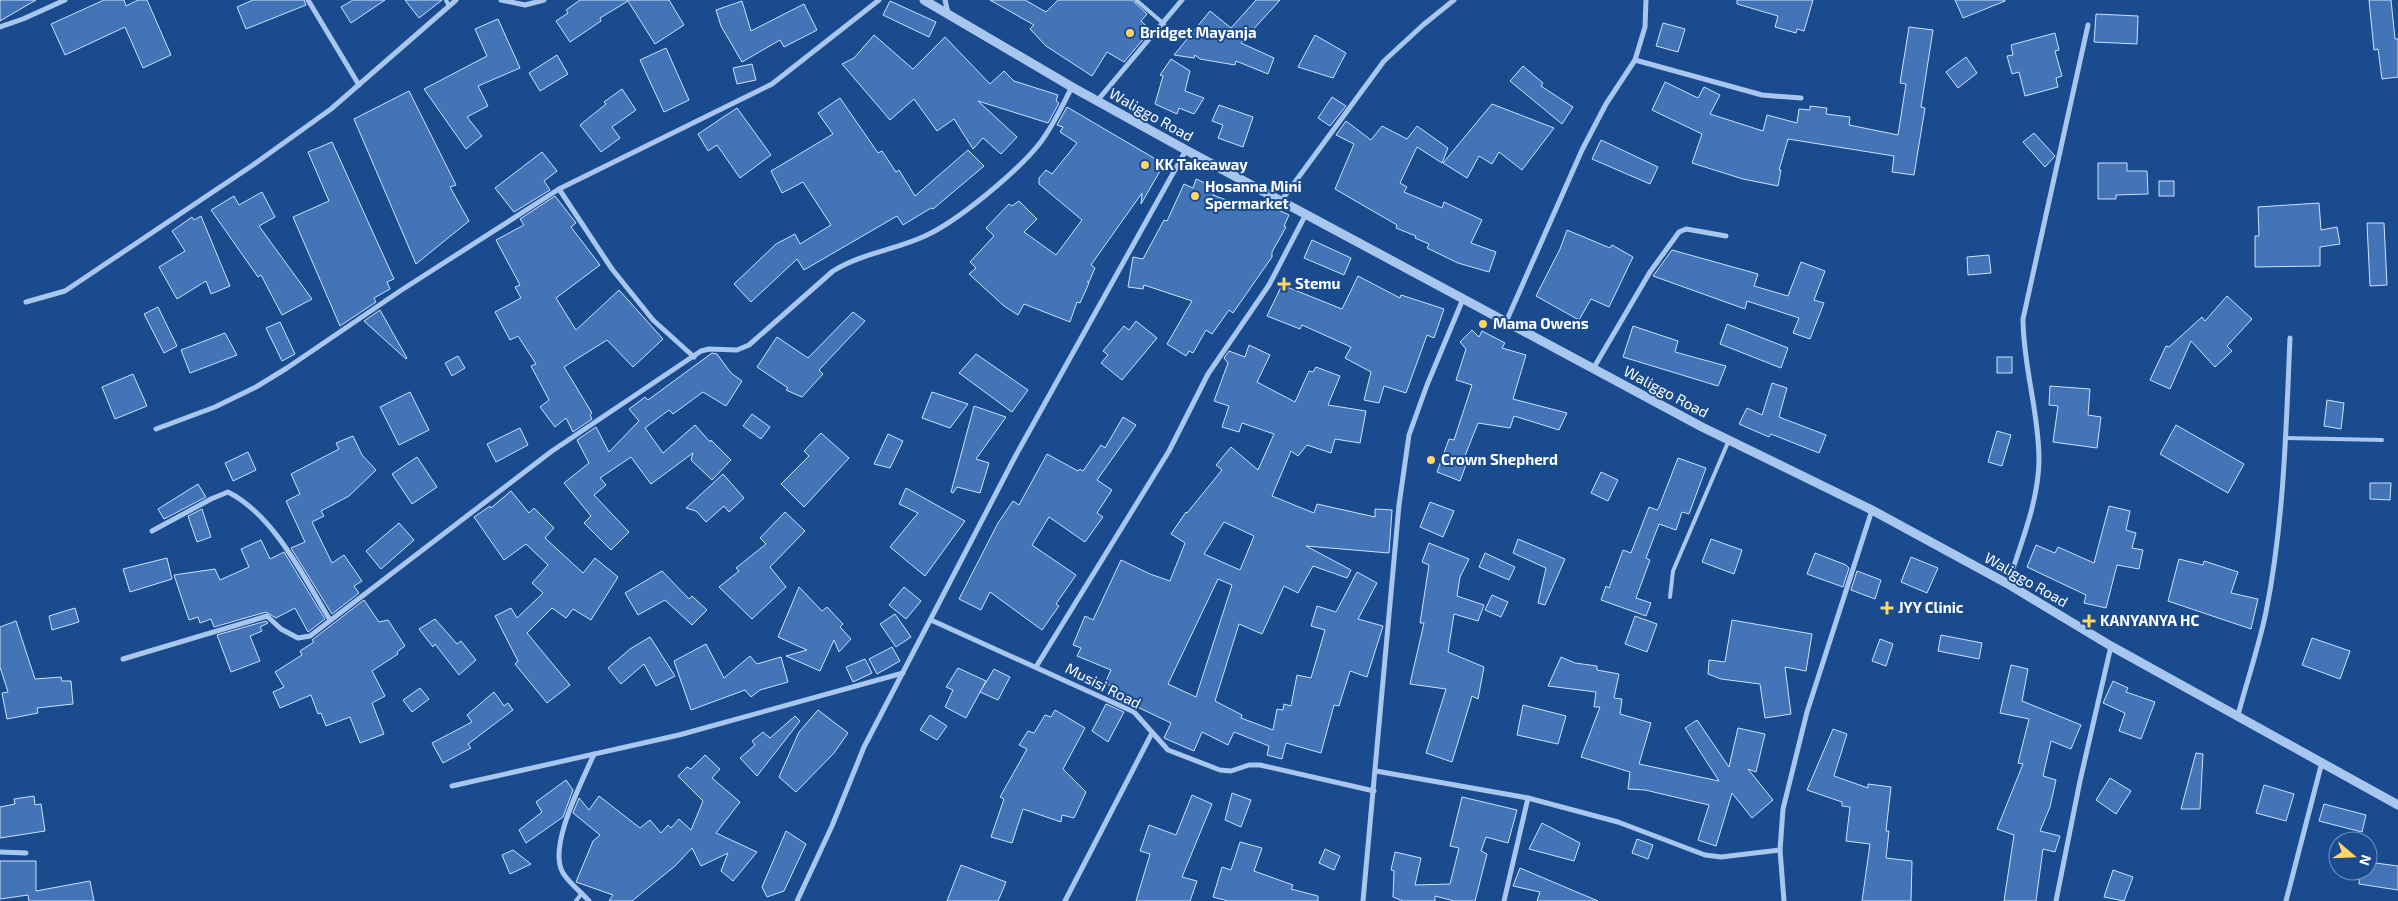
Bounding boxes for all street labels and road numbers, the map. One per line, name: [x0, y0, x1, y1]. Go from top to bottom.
street label: Waliggo Road: [1106, 84, 1197, 145]
street label: Waliggo Road: [1621, 361, 1712, 421]
street label: Waliggo Road: [1981, 548, 2072, 610]
street label: Musisi Road: [1063, 658, 1144, 712]

